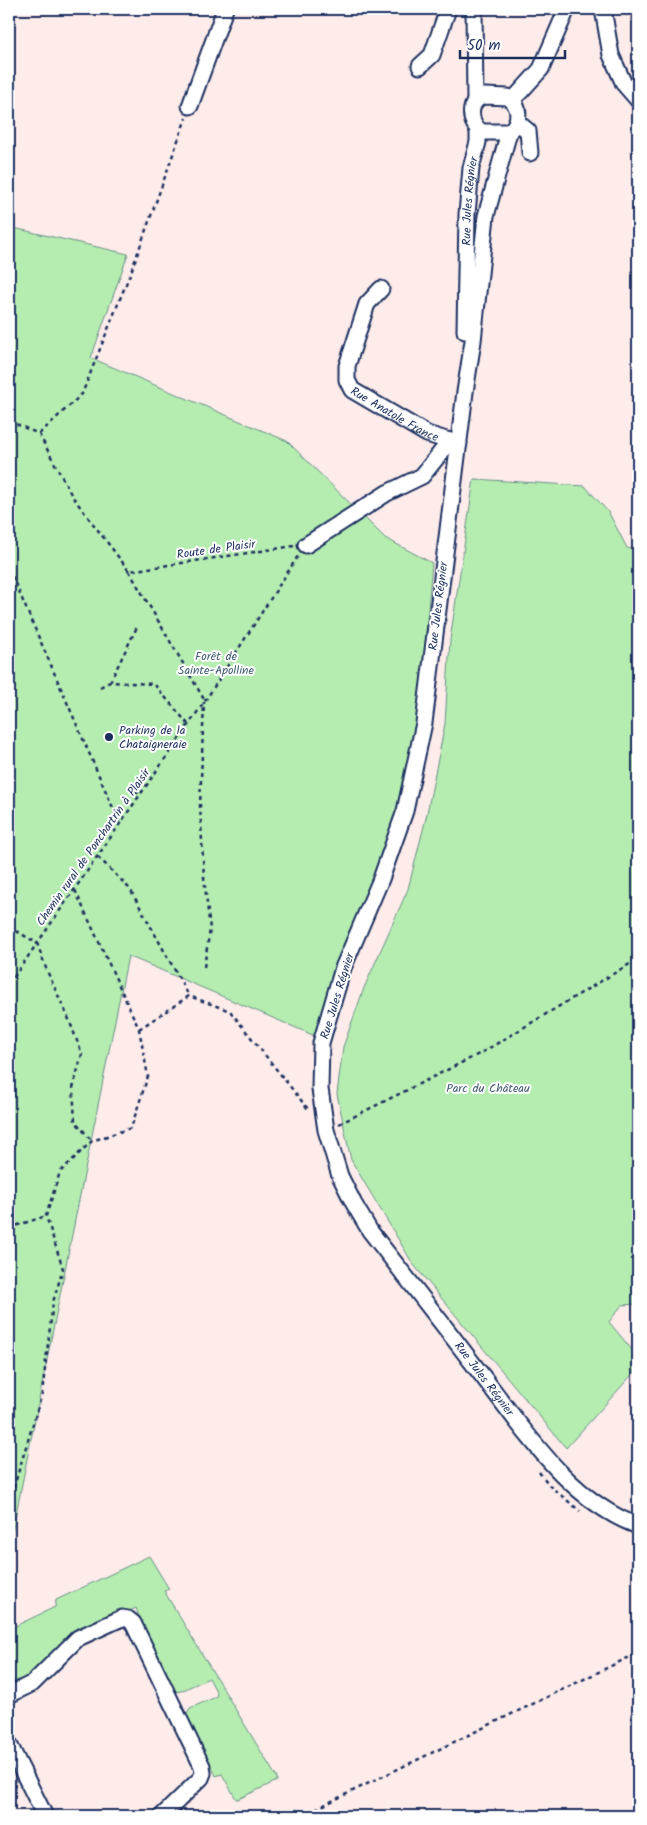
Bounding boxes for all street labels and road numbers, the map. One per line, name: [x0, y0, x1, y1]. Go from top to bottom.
street label: Rue Jules Régnier: [457, 154, 484, 246]
street label: Rue Anatole France: [347, 382, 441, 447]
street label: Route de Plaisir: [176, 534, 258, 564]
street label: Rue Jules Régnier: [424, 560, 453, 652]
street label: Chemin rural de Ponchartrin à Plaisir: [32, 764, 156, 930]
street label: Rue Jules Régnier: [315, 950, 360, 1042]
street label: Rue Jules Régnier: [449, 1338, 519, 1421]

